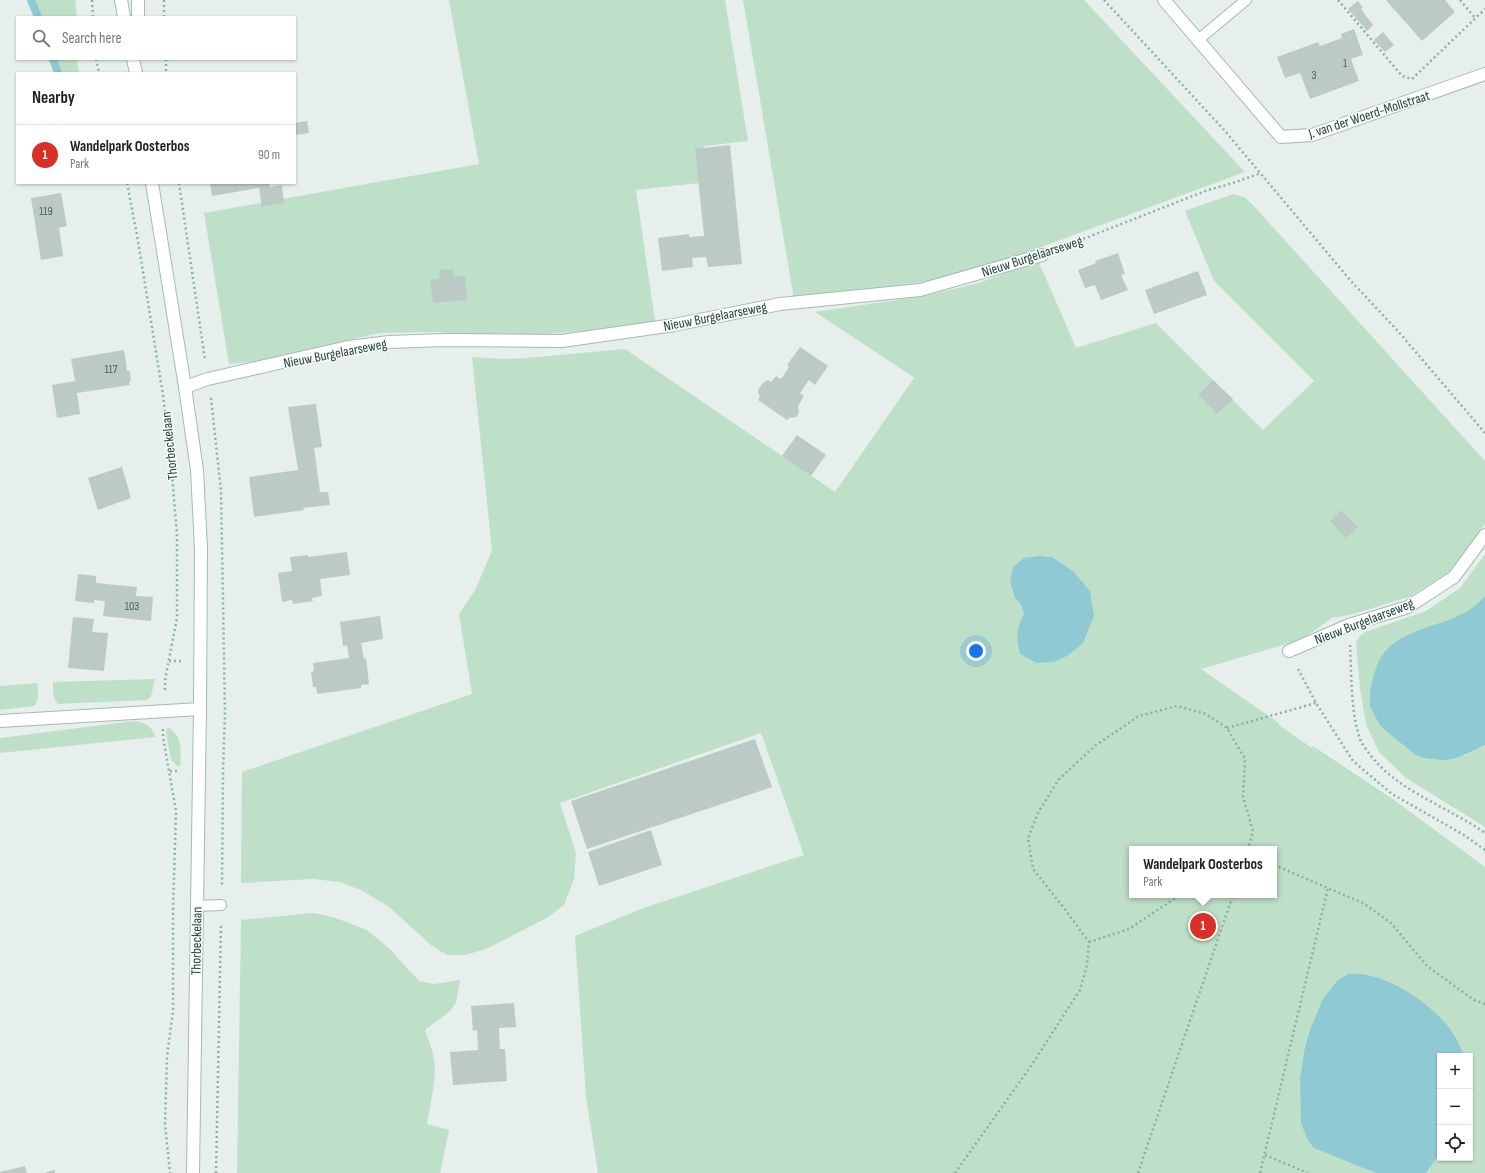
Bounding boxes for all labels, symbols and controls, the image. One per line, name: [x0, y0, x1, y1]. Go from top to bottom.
search box: [16, 16, 296, 60]
icon: search: [30, 27, 52, 49]
text: Search here: [62, 29, 122, 48]
house number: 1: [1343, 56, 1348, 71]
house number: 3: [1311, 68, 1317, 83]
street label: J. van der Woerd-Mollstraat: [1305, 87, 1432, 142]
text: Nearby: [32, 88, 75, 108]
text: Wandelpark Oosterbos: [70, 137, 190, 156]
text: 1: [42, 147, 48, 163]
text: 90 m: [258, 147, 280, 163]
text: Park: [70, 156, 89, 172]
house number: 119: [39, 204, 53, 219]
street label: Nieuw Burgelaarseweg: [980, 232, 1085, 281]
street label: Nieuw Burgelaarseweg: [662, 298, 769, 335]
street label: Nieuw Burgelaarseweg: [282, 335, 389, 372]
house number: 117: [104, 362, 118, 377]
street label: Thorbeckelaan: [157, 411, 182, 481]
street label: Nieuw Burgelaarseweg: [1312, 595, 1417, 648]
house number: 103: [125, 599, 139, 614]
your location: [966, 641, 986, 661]
popup: [1129, 846, 1277, 898]
text: Wandelpark Oosterbos: [1143, 855, 1263, 874]
text: Park: [1143, 874, 1162, 890]
street label: Thorbeckelaan: [187, 907, 206, 975]
pin: 1: [1190, 911, 1216, 941]
map controls: [1437, 1053, 1473, 1161]
button: +: [1437, 1053, 1473, 1089]
button: −: [1437, 1089, 1473, 1125]
button: locate: [1437, 1125, 1473, 1161]

